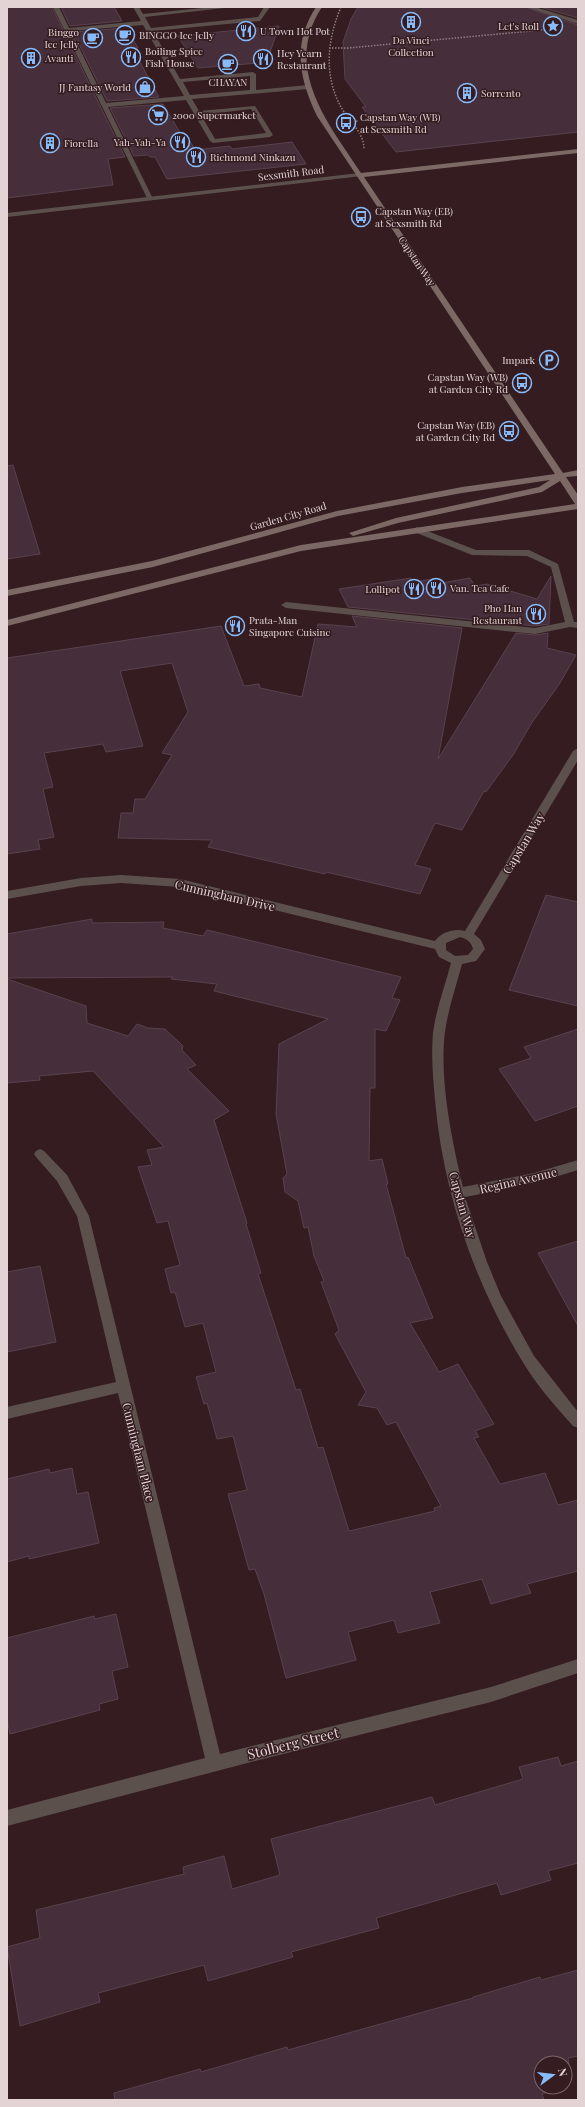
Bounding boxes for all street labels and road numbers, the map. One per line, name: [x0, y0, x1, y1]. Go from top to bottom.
street label: Sexsmith Road: [257, 162, 325, 184]
street label: Capstan Way: [395, 233, 439, 289]
street label: Garden City Road: [248, 498, 328, 534]
street label: Capstan Way: [498, 809, 548, 877]
street label: Cunningham Drive: [173, 876, 277, 914]
street label: Regina Avenue: [478, 1163, 558, 1197]
street label: Capstan Way: [446, 1170, 480, 1240]
street label: Cunningham Place: [119, 1401, 159, 1503]
street label: Stolberg Street: [245, 1722, 342, 1764]

